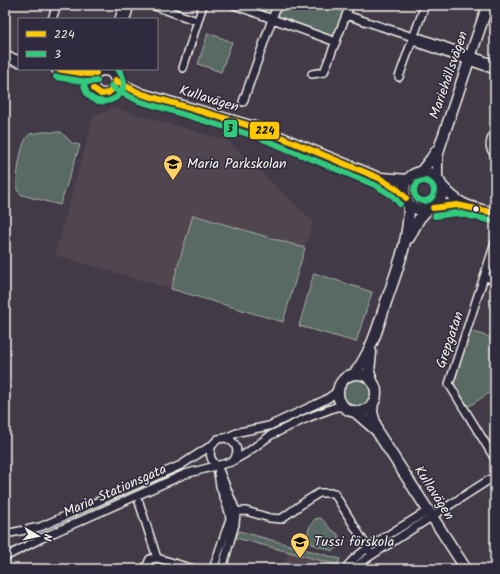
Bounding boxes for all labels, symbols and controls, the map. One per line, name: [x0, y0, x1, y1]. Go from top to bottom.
legend: [18, 18, 158, 70]
text: 224: [54, 25, 75, 44]
street label: Mariehällsvägen: [424, 28, 474, 122]
text: 3: [54, 45, 61, 64]
street label: Kullavägen: [176, 80, 242, 118]
line badge: 3: [223, 119, 238, 138]
text: 3: [226, 120, 233, 138]
line badge: 224: [249, 121, 280, 140]
text: 224: [256, 122, 274, 140]
school or university icon: Maria Parkskolan: [162, 153, 184, 181]
place label: Maria Parkskolan: [187, 153, 286, 175]
unlabelled marker: [471, 204, 481, 214]
street label: Grepgatan: [430, 309, 470, 371]
street label: Maria Stationsgata: [60, 458, 170, 524]
street label: Kullavägen: [408, 461, 460, 525]
north arrow: [18, 516, 58, 556]
school or university icon: Tussi förskola: [289, 531, 311, 559]
place label: Tussi förskola: [314, 531, 394, 553]
text: N: [37, 533, 56, 542]

